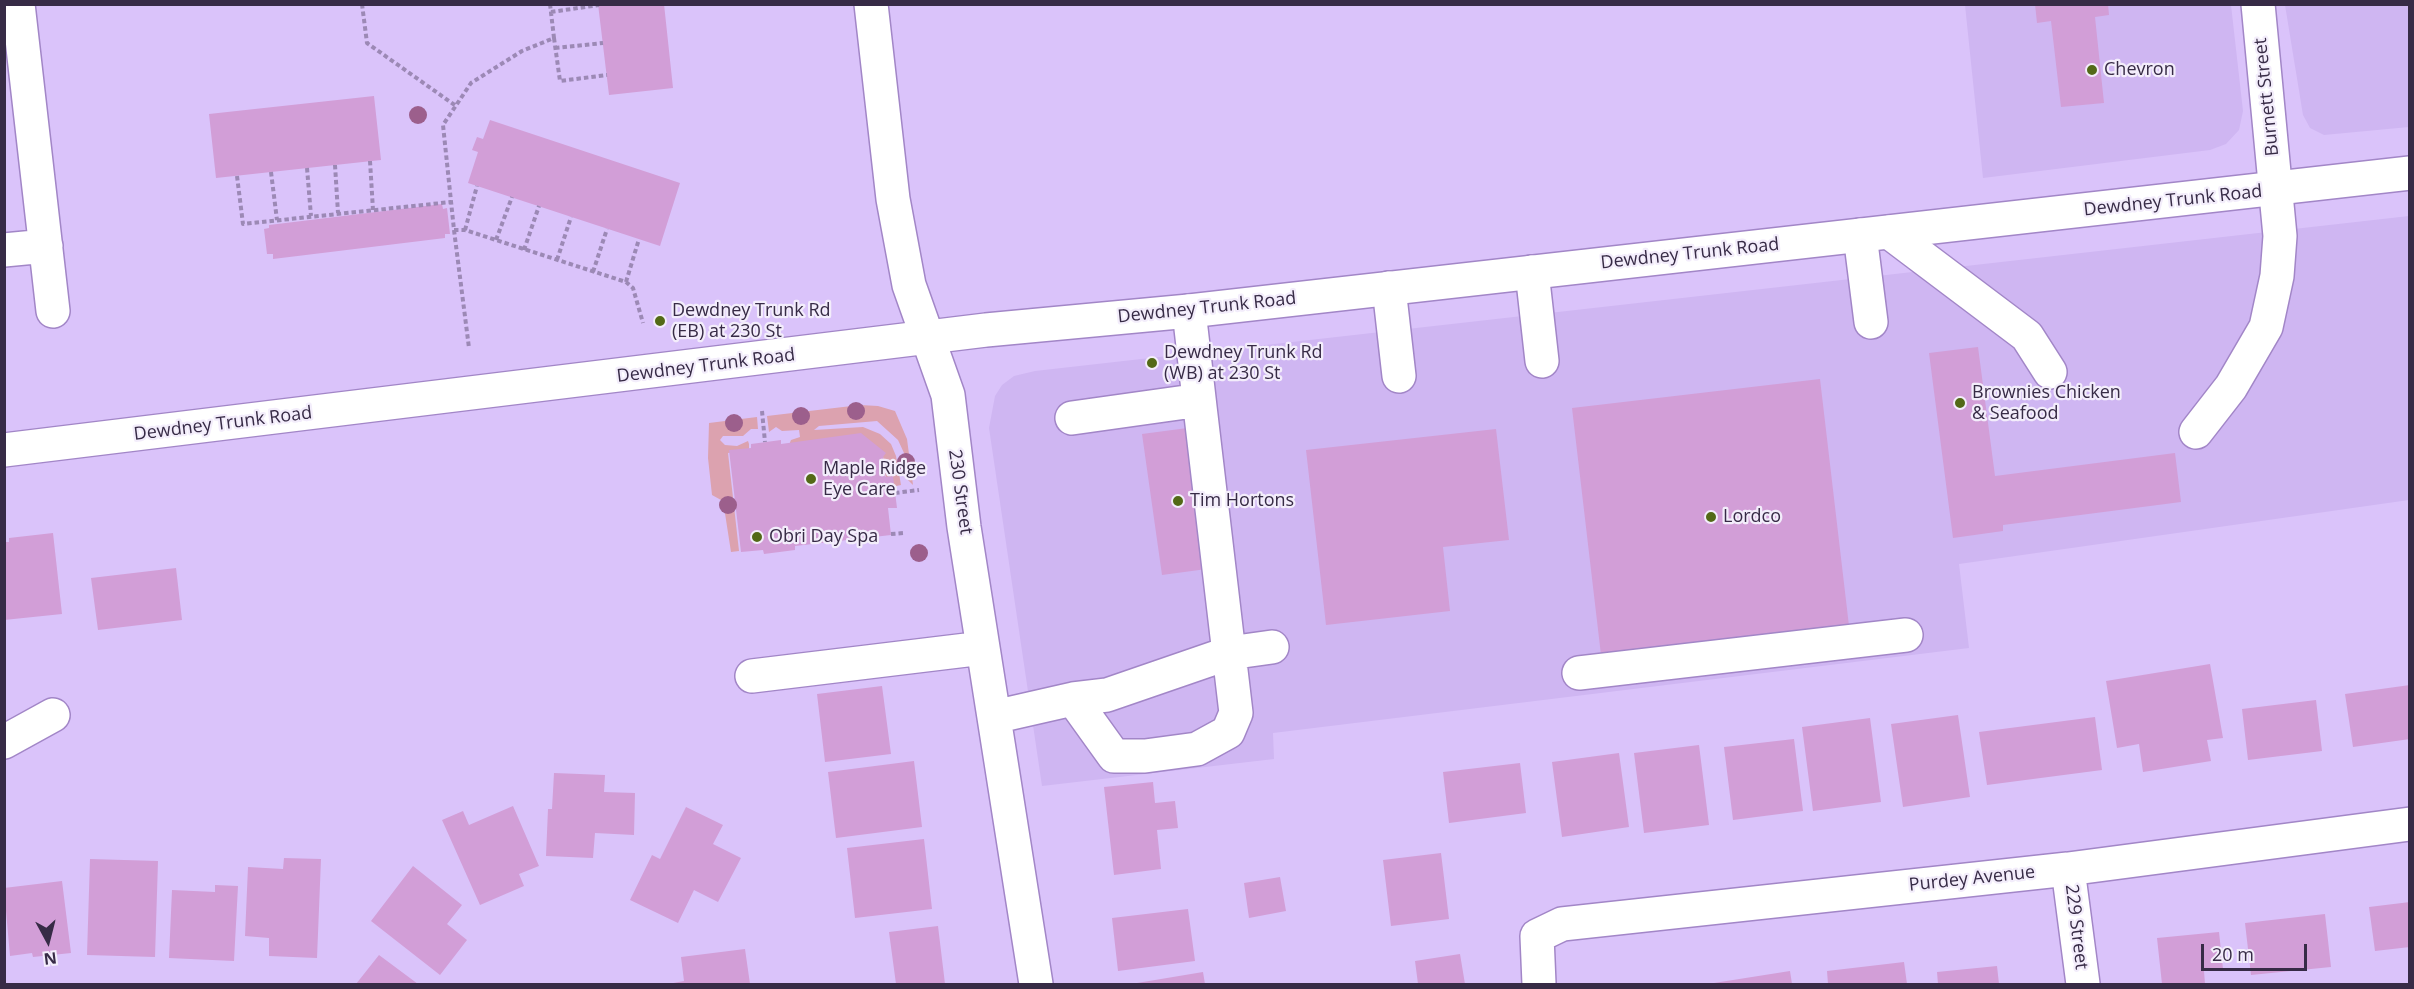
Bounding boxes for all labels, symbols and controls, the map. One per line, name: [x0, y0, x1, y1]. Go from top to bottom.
street label: Burnett Street: [2250, 37, 2284, 157]
place label: Chevron: [2104, 59, 2175, 81]
marker: Chevron: [2085, 63, 2099, 77]
street label: Dewdney Trunk Road: [2083, 181, 2263, 221]
street label: Dewdney Trunk Road: [1600, 234, 1780, 274]
street label: Dewdney Trunk Road: [1117, 288, 1297, 328]
place label: Dewdney Trunk Rd (EB) at 230 St: [672, 300, 831, 342]
marker: Dewdney Trunk Rd (EB) at 230 St: [653, 314, 667, 328]
place label: Dewdney Trunk Rd (WB) at 230 St: [1164, 342, 1323, 385]
street label: Dewdney Trunk Road: [616, 344, 796, 388]
marker: Dewdney Trunk Rd (WB) at 230 St: [1145, 356, 1159, 370]
place label: Brownies Chicken & Seafood: [1972, 382, 2121, 424]
marker: Brownies Chicken & Seafood: [1953, 396, 1967, 410]
street label: Dewdney Trunk Road: [133, 402, 313, 446]
street label: 230 Street: [943, 448, 977, 536]
place label: Maple Ridge Eye Care: [823, 458, 926, 500]
marker: Maple Ridge Eye Care: [804, 472, 818, 486]
place label: Tim Hortons: [1190, 490, 1294, 512]
marker: Tim Hortons: [1171, 494, 1185, 508]
place label: Lordco: [1723, 506, 1781, 528]
marker: Lordco: [1704, 510, 1718, 524]
place label: Obri Day Spa: [769, 526, 878, 548]
marker: Obri Day Spa: [750, 530, 764, 544]
street label: Purdey Avenue: [1908, 862, 2036, 896]
street label: 229 Street: [2060, 883, 2092, 971]
north arrow: [18, 911, 78, 971]
scale bar: [2204, 932, 2310, 970]
text: 20 m: [2212, 942, 2254, 966]
text: N: [42, 947, 58, 971]

